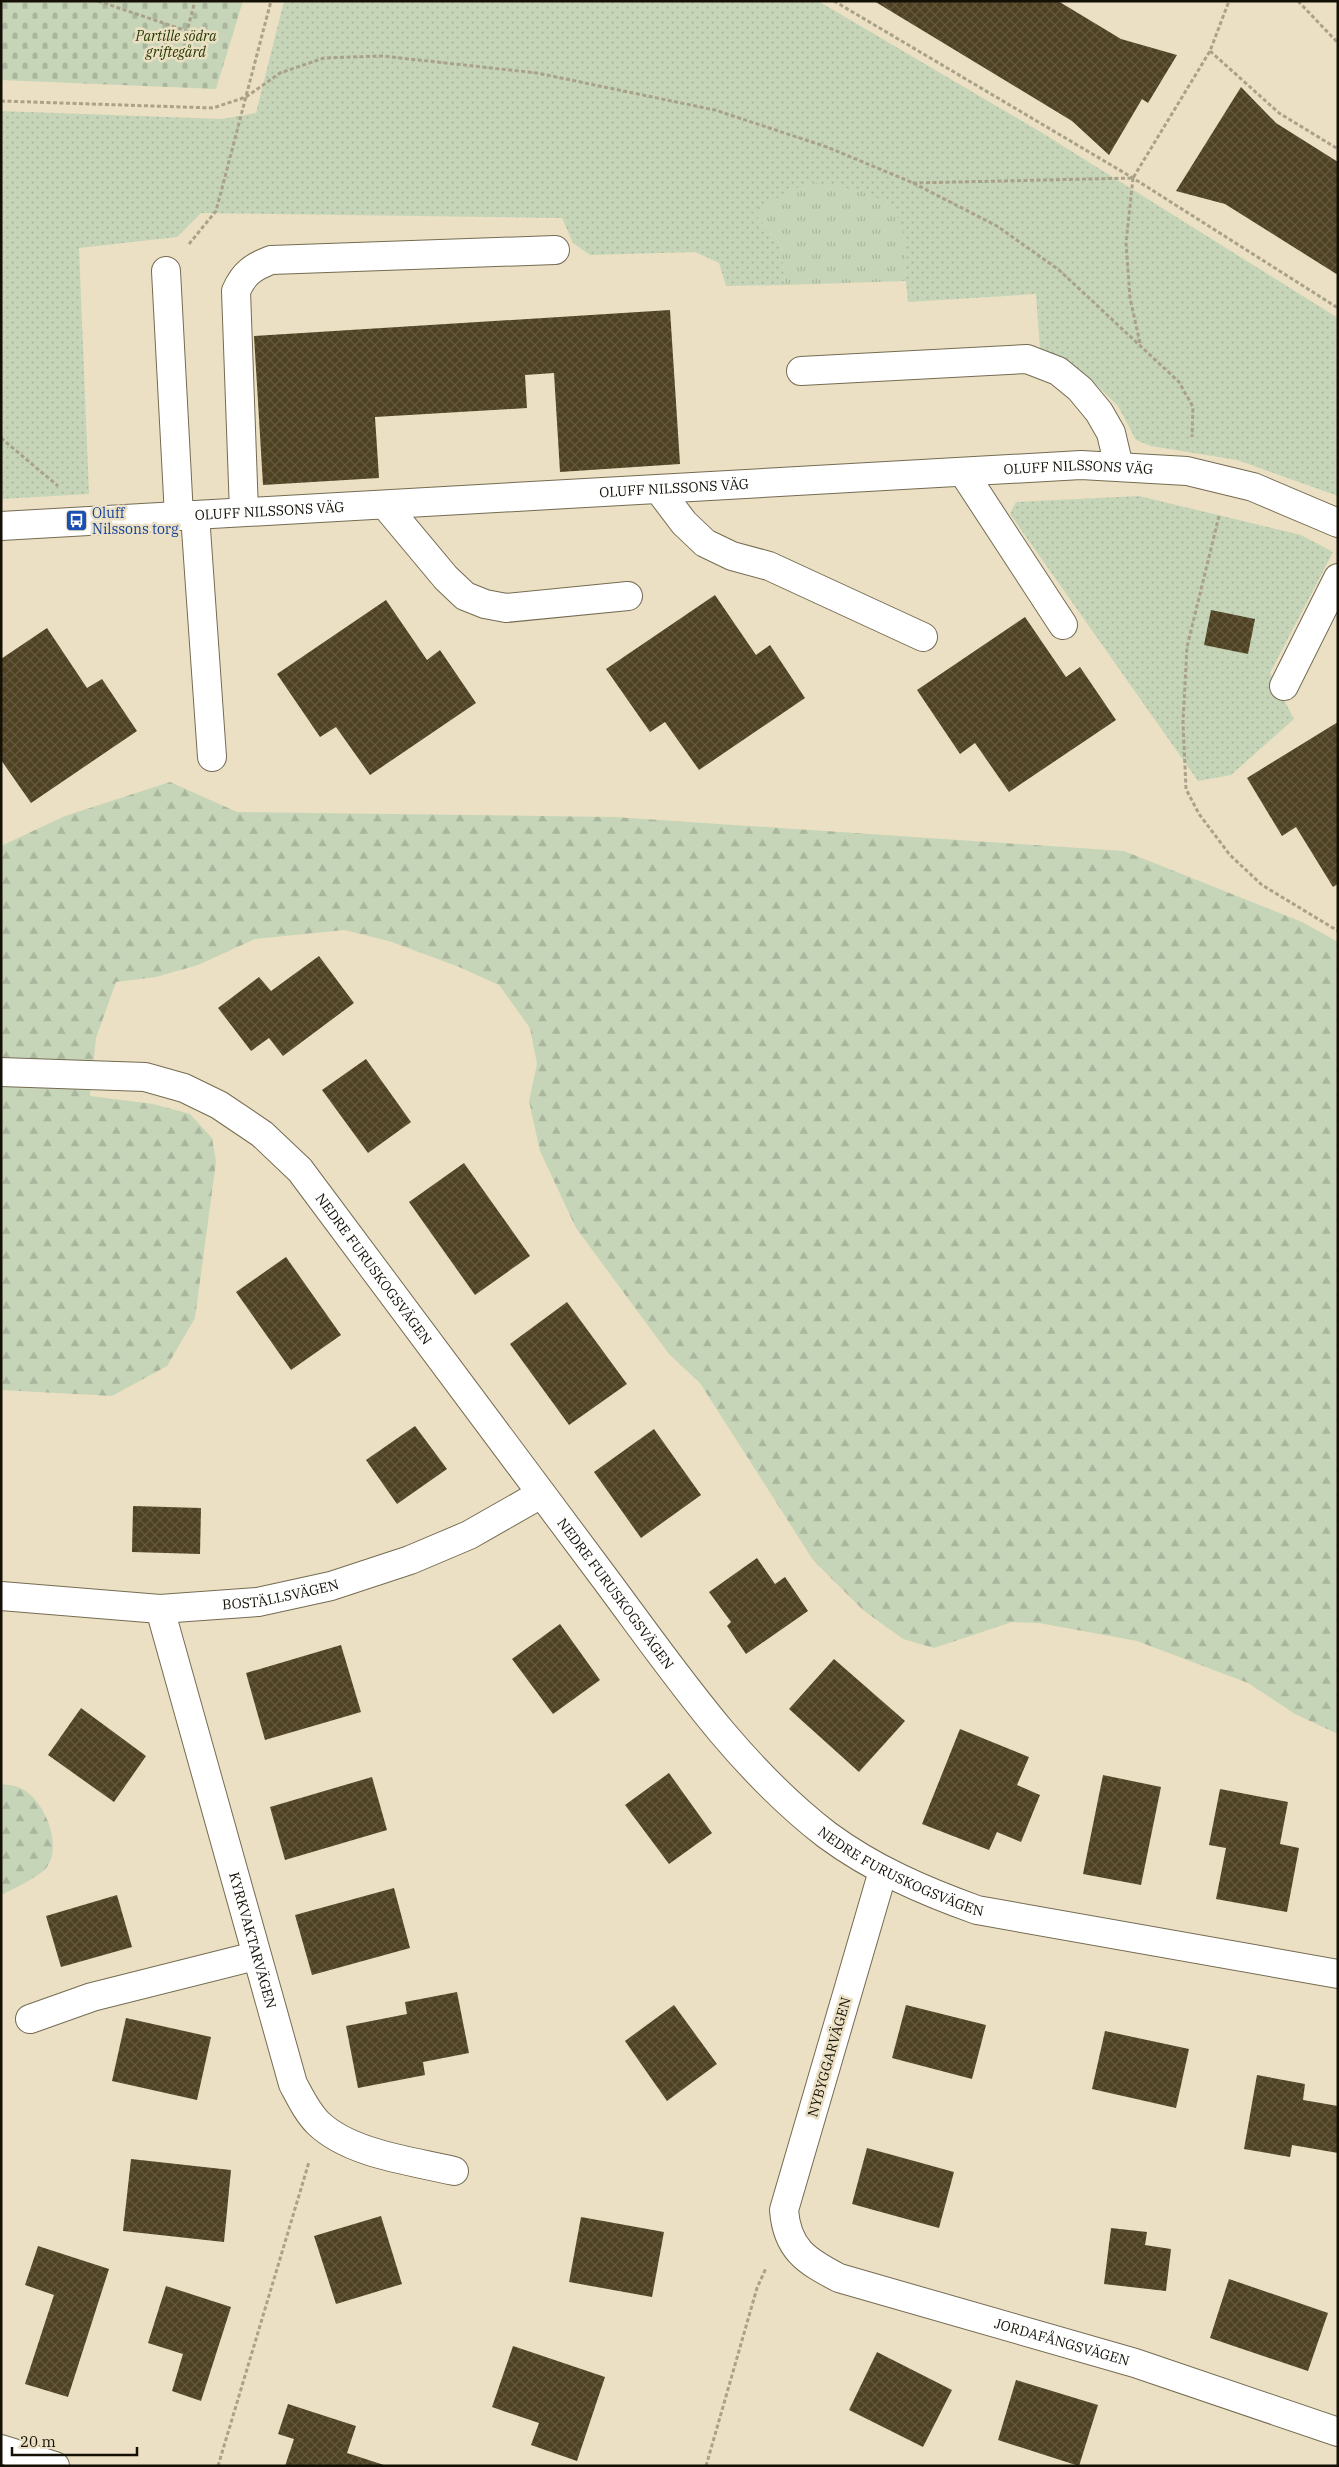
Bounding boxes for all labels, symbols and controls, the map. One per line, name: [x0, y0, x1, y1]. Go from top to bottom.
park label: Partille södra griftegård: [134, 27, 217, 61]
street label: OLUFF NILSSONS VÄG: [1003, 456, 1154, 478]
street label: OLUFF NILSSONS VÄG: [599, 475, 749, 501]
street label: OLUFF NILSSONS VÄG: [194, 498, 345, 524]
place label: Oluff Nilssons torg: [92, 504, 179, 538]
bus stop icon: Oluff Nilssons torg: [64, 509, 88, 533]
street label: NEDRE FURUSKOGSVÄGEN: [311, 1190, 436, 1348]
street label: NEDRE FURUSKOGSVÄGEN: [553, 1514, 678, 1673]
street label: BOSTÄLLSVÄGEN: [222, 1575, 341, 1614]
street label: NEDRE FURUSKOGSVÄGEN: [814, 1822, 985, 1920]
street label: KYRKVAKTARVÄGEN: [225, 1870, 280, 2011]
street label: NYBYGGARVÄGEN: [803, 1995, 855, 2119]
street label: JORDAFÅNGSVÄGEN: [992, 2314, 1132, 2370]
scale bar: [12, 2424, 138, 2456]
text: 20 m: [20, 2432, 56, 2451]

